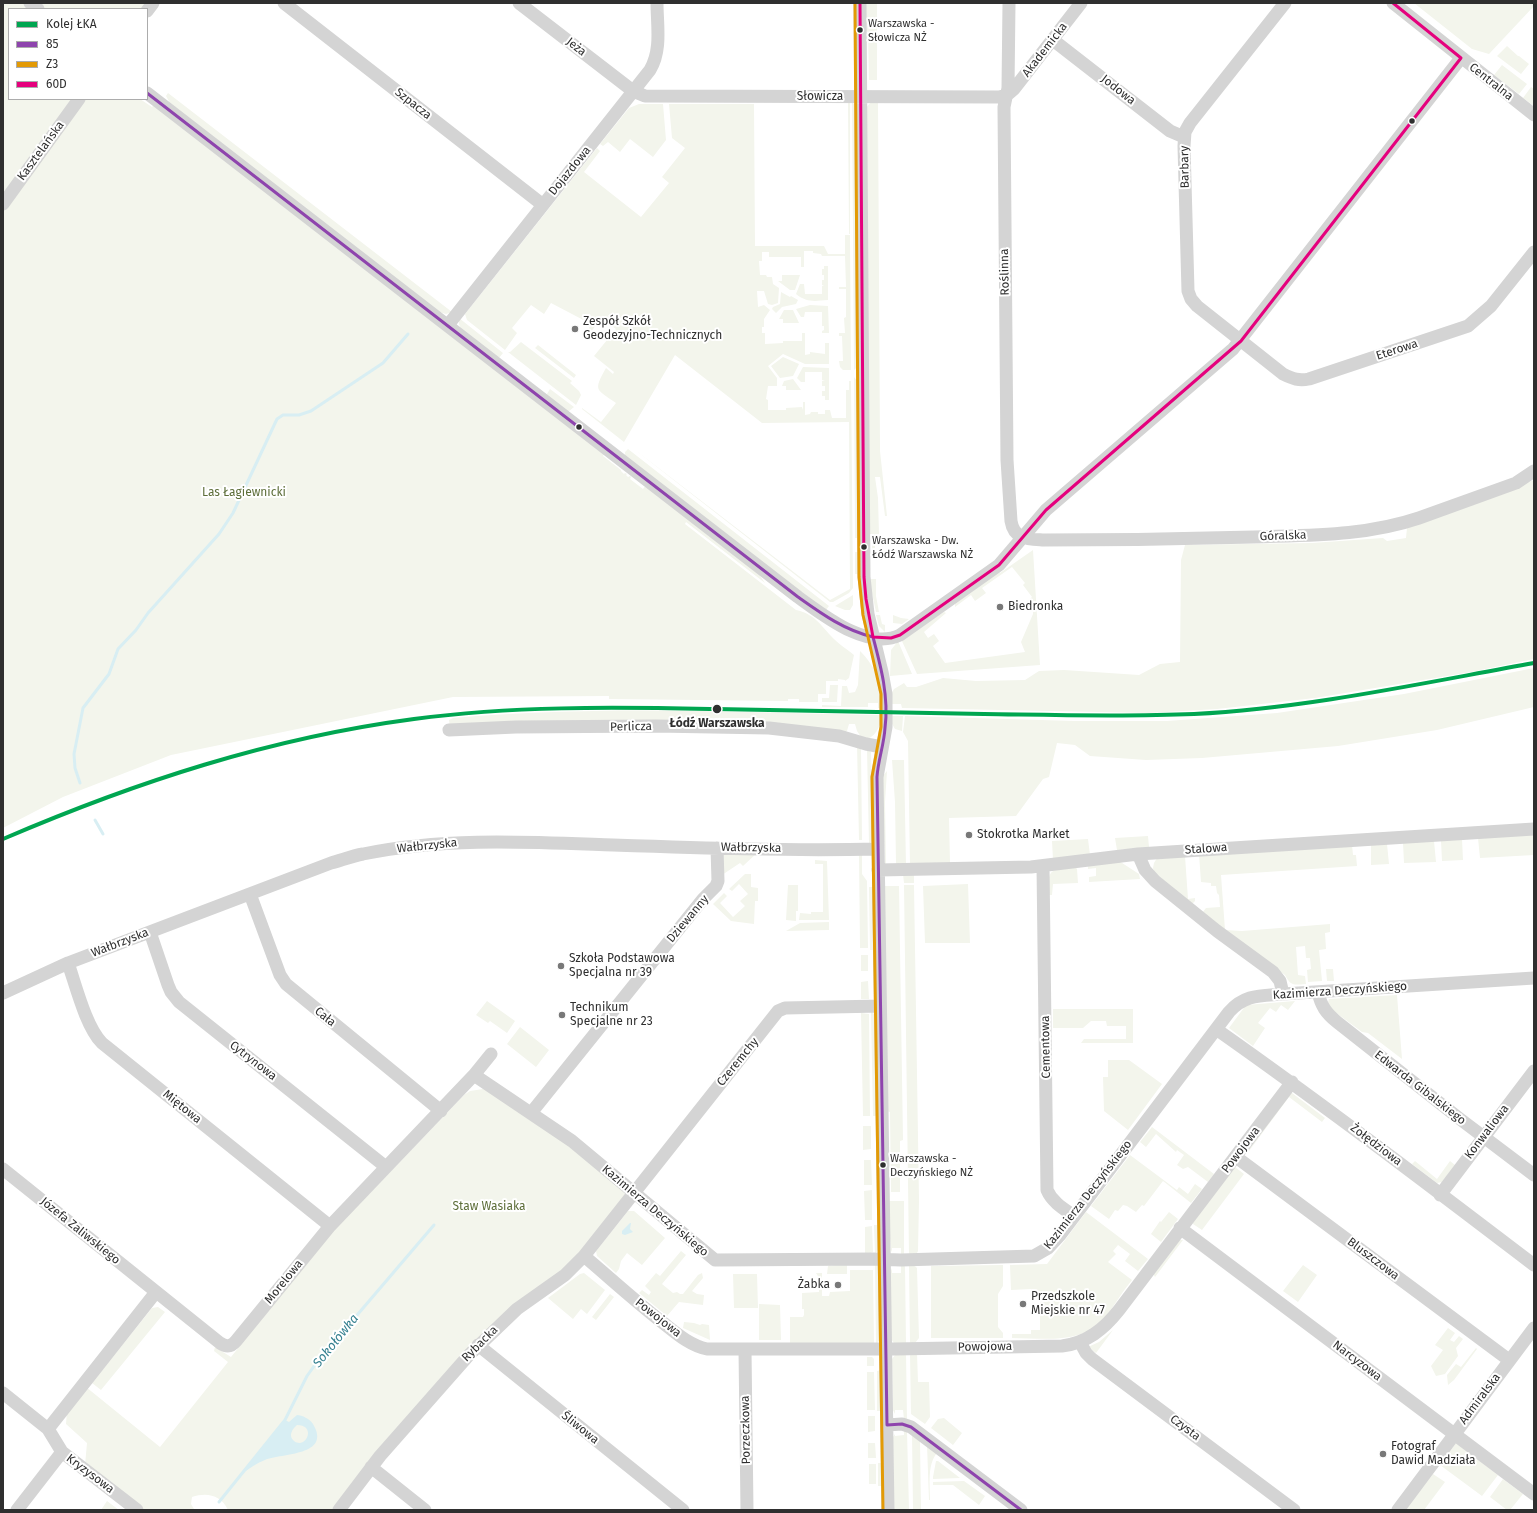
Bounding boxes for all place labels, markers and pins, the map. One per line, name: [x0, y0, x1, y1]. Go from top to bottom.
place label: Warszawska - Słowicza NŻ: [868, 17, 934, 43]
marker: Warszawska - Słowicza NŻ: [855, 25, 865, 35]
unlabelled marker: [1407, 116, 1417, 126]
place label: Zespół Szkół Geodezyjno-Technicznych: [583, 315, 722, 343]
marker: Zespół Szkół Geodezyjno-Technicznych: [570, 324, 580, 334]
unlabelled marker: [574, 422, 584, 432]
place label: Warszawska - Dw. Łódź Warszawska NŻ: [872, 534, 973, 560]
marker: Warszawska - Dw. Łódź Warszawska NŻ: [859, 542, 869, 552]
place label: Biedronka: [1008, 600, 1063, 614]
marker: Biedronka: [995, 602, 1005, 612]
marker: Łódź Warszawska: [711, 703, 723, 715]
place label: Łódź Warszawska: [669, 717, 765, 731]
place label: Stokrotka Market: [977, 828, 1070, 842]
marker: Stokrotka Market: [964, 830, 974, 840]
place label: Szkoła Podstawowa Specjalna nr 39: [569, 952, 675, 980]
marker: Szkoła Podstawowa Specjalna nr 39: [556, 961, 566, 971]
place label: Technikum Specjalne nr 23: [570, 1001, 653, 1029]
marker: Technikum Specjalne nr 23: [557, 1010, 567, 1020]
place label: Warszawska - Deczyńskiego NŻ: [890, 1152, 973, 1178]
marker: Warszawska - Deczyńskiego NŻ: [878, 1160, 888, 1170]
place label: Żabka: [798, 1278, 830, 1292]
marker: Żabka: [833, 1280, 843, 1290]
place label: Przedszkole Miejskie nr 47: [1031, 1290, 1105, 1318]
marker: Przedszkole Miejskie nr 47: [1018, 1299, 1028, 1309]
place label: Fotograf Dawid Madziała: [1391, 1440, 1476, 1468]
marker: Fotograf Dawid Madziała: [1378, 1449, 1388, 1459]

